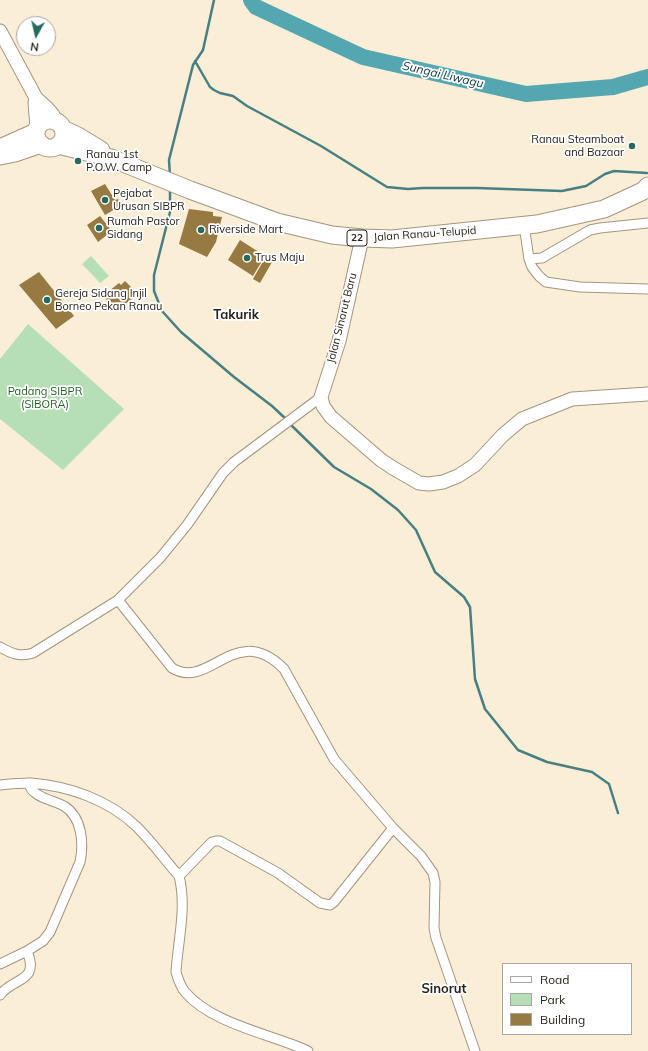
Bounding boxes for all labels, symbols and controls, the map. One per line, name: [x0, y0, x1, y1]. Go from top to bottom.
north arrow: [16, 16, 56, 56]
text: N: [29, 39, 40, 54]
water label: Sungai Liwagu: [401, 59, 485, 91]
place label: Ranau Steamboat and Bazaar: [531, 133, 624, 159]
marker: Ranau Steamboat and Bazaar: [627, 141, 637, 151]
place label: Ranau 1st P.O.W. Camp: [86, 148, 152, 174]
marker: Ranau 1st P.O.W. Camp: [73, 156, 83, 166]
place label: Pejabat Urusan SIBPR: [113, 187, 185, 213]
marker: Pejabat Urusan SIBPR: [100, 195, 110, 205]
place label: Rumah Pastor Sidang: [107, 215, 180, 241]
marker: Rumah Pastor Sidang: [94, 223, 104, 233]
place label: Riverside Mart: [209, 223, 283, 237]
street label: Jalan Ranau-Telupid: [373, 224, 477, 244]
marker: Riverside Mart: [196, 225, 206, 235]
road number: 22: [347, 230, 367, 246]
place label: Trus Maju: [255, 251, 304, 265]
marker: Trus Maju: [242, 253, 252, 263]
street label: Jalan Sinarut Baru: [324, 271, 360, 365]
place label: Gereja Sidang Injil Borneo Pekan Ranau: [55, 287, 162, 313]
marker: Gereja Sidang Injil Borneo Pekan Ranau: [42, 295, 52, 305]
district label: Takurik: [213, 307, 259, 323]
park label: Padang SIBPR (SIBORA): [8, 385, 82, 411]
legend: [502, 963, 632, 1035]
text: Road: [540, 972, 569, 987]
district label: Sinorut: [421, 981, 467, 997]
text: Park: [540, 992, 565, 1007]
text: Building: [540, 1012, 585, 1027]

